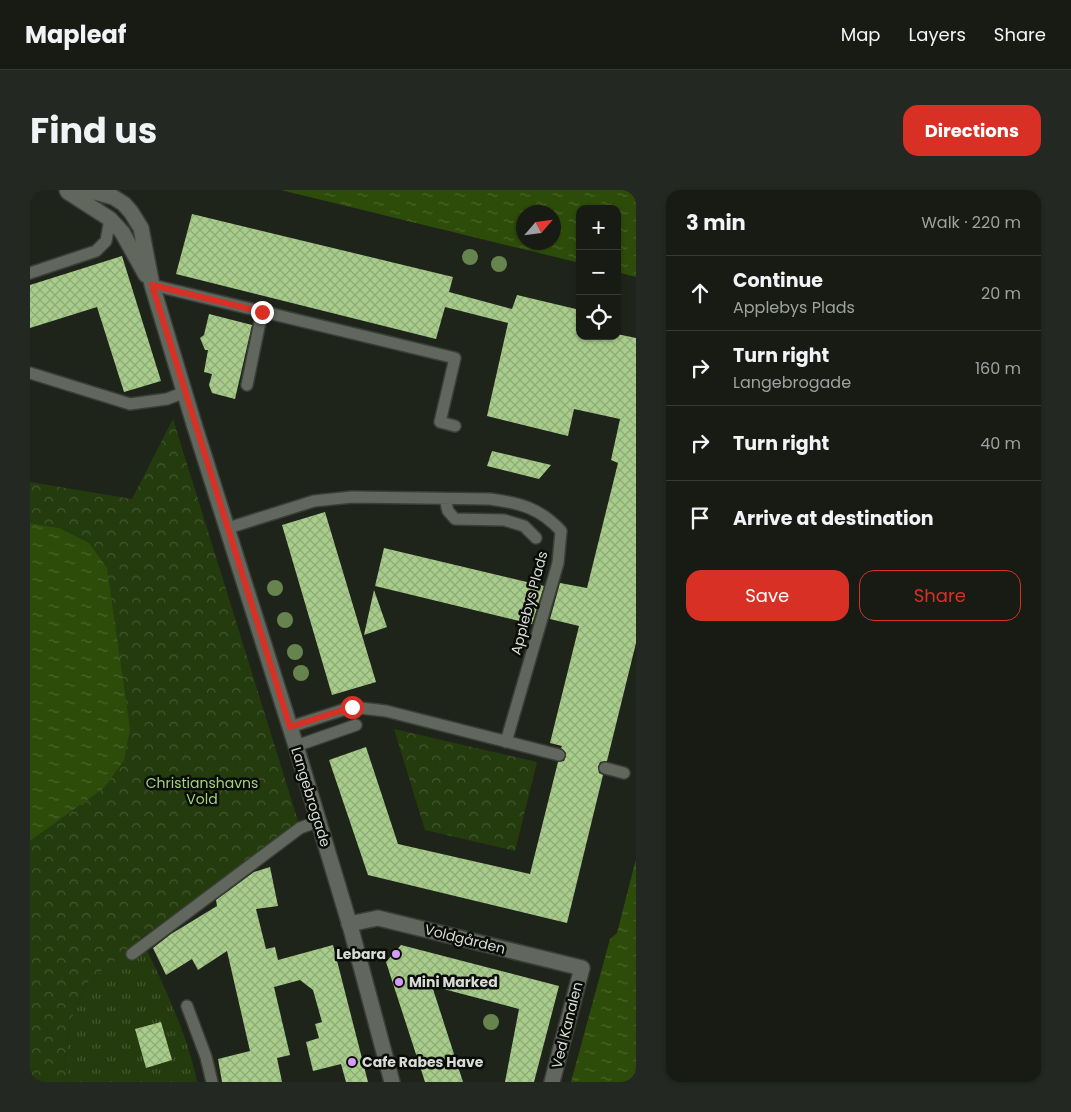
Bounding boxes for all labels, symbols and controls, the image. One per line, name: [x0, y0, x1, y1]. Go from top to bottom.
text: Mapleaf: [25, 18, 126, 51]
text: Map: [841, 22, 881, 47]
text: Layers: [909, 22, 966, 47]
text: Share: [994, 22, 1046, 47]
button: Directions: [903, 105, 1041, 156]
text: Find us: [30, 106, 157, 155]
north arrow: [516, 205, 561, 250]
map controls: [576, 205, 621, 340]
button: +: [576, 205, 621, 250]
text: 3 min: [686, 208, 746, 237]
text: Walk · 220 m: [921, 211, 1021, 234]
button: −: [576, 250, 621, 295]
text: Continue: [733, 267, 823, 294]
icon: ahead: [686, 279, 714, 307]
text: 20 m: [981, 282, 1021, 305]
button: locate: [576, 295, 621, 340]
text: Applebys Plads: [733, 296, 855, 319]
route end: [251, 301, 274, 324]
text: Turn right: [733, 342, 829, 369]
icon: right: [686, 354, 714, 382]
text: 160 m: [975, 357, 1021, 380]
text: Langebrogade: [733, 371, 851, 394]
icon: right: [686, 429, 714, 457]
text: Turn right: [733, 430, 829, 457]
text: 40 m: [980, 432, 1021, 455]
icon: arrive: [686, 504, 714, 532]
text: Arrive at destination: [733, 505, 934, 532]
street label: Applebys Plads: [506, 549, 552, 657]
button: Save: [686, 570, 849, 621]
button: Share: [859, 570, 1021, 621]
route start: [341, 696, 364, 719]
street label: Langebrogade: [286, 745, 336, 850]
park label: Christianshavns Vold: [146, 773, 258, 809]
street label: Voldgården: [423, 919, 507, 959]
place label: Lebara: [336, 944, 386, 964]
marker: Lebara: [390, 948, 402, 960]
place label: Mini Marked: [409, 972, 498, 992]
marker: Mini Marked: [393, 976, 405, 988]
street label: Ved Kanalen: [547, 980, 587, 1070]
place label: Cafe Rabes Have: [362, 1052, 484, 1072]
marker: Cafe Rabes Have: [346, 1056, 358, 1068]

